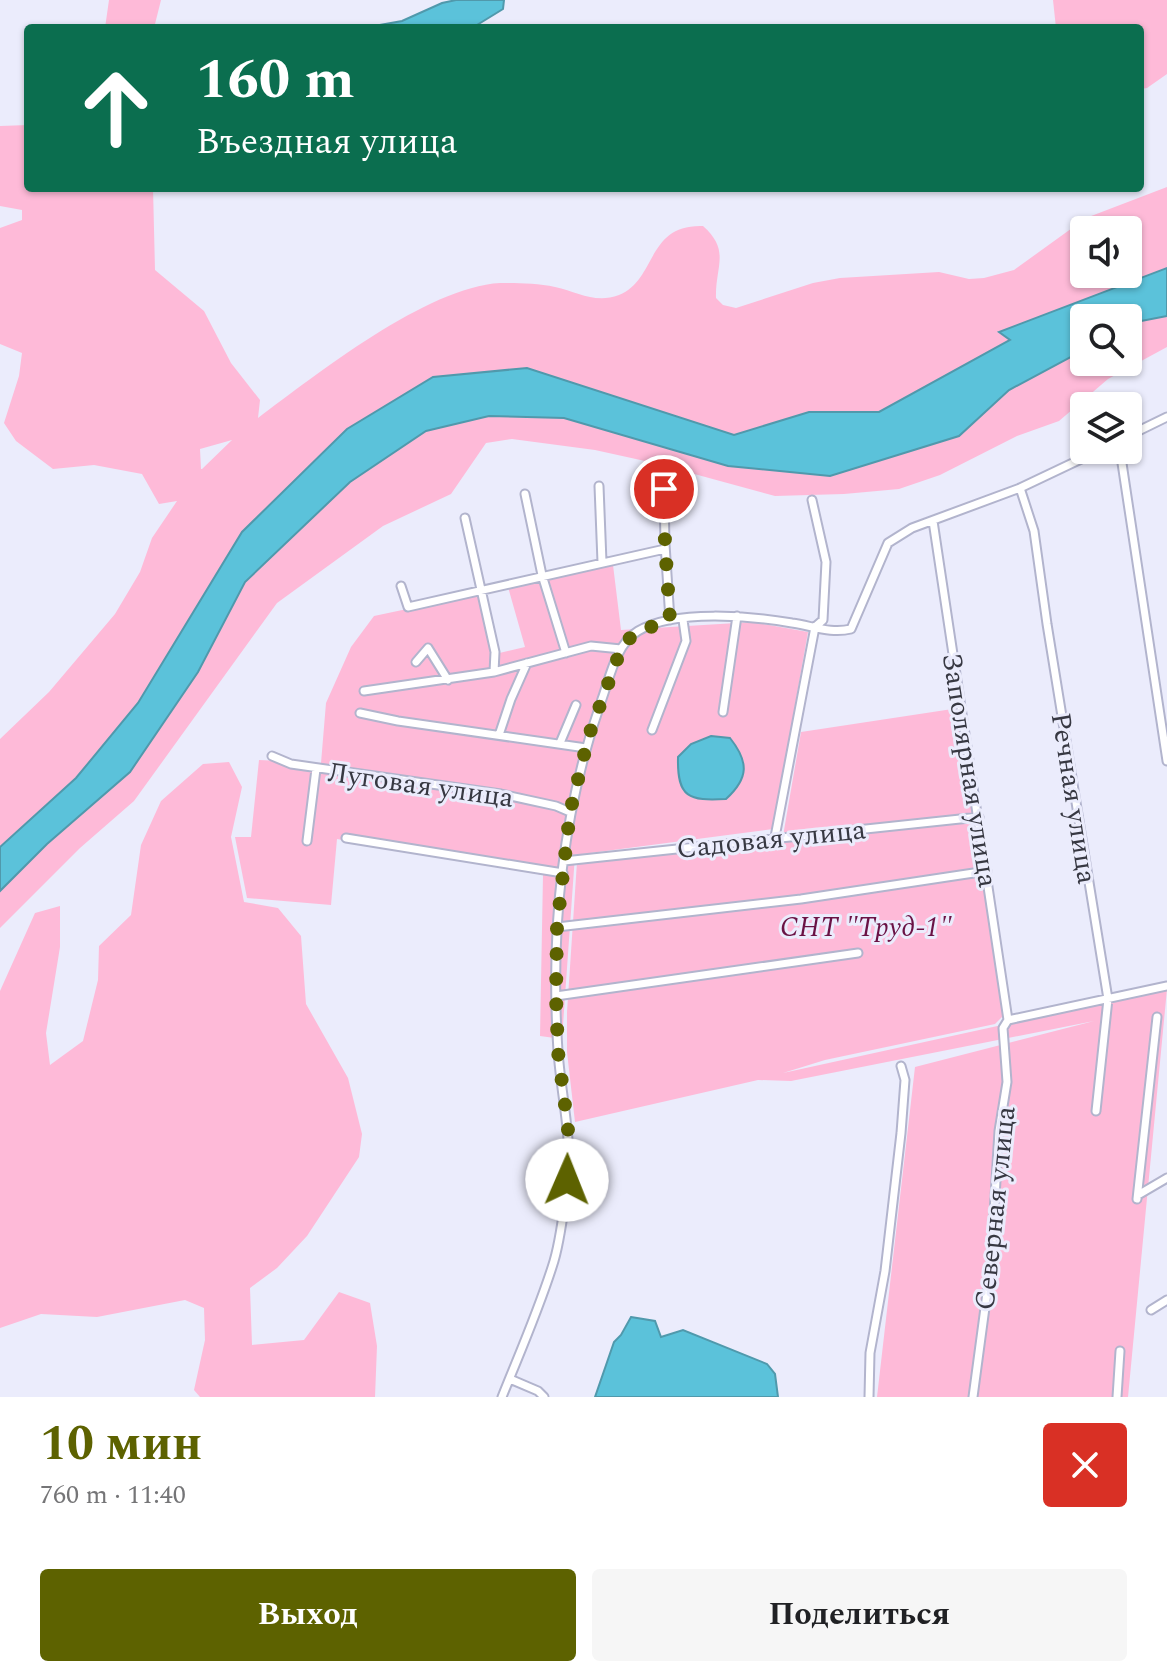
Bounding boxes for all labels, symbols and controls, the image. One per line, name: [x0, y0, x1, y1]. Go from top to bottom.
text: 160 m: [196, 38, 355, 123]
icon: ahead: [64, 56, 168, 160]
text: Въездная улица: [196, 115, 458, 170]
map controls: [1070, 216, 1142, 464]
button: sound: [1070, 216, 1142, 288]
button: search: [1070, 304, 1142, 376]
button: layers: [1070, 392, 1142, 464]
pin: [630, 455, 698, 523]
icon: arrive: [642, 467, 686, 511]
street label: Заполярная улица: [930, 650, 1009, 891]
street label: Речная улица: [1039, 709, 1108, 887]
street label: Луговая улица: [325, 751, 517, 820]
street label: Садовая улица: [674, 808, 868, 871]
park label: СНТ "Труд-1": [780, 906, 952, 949]
street label: Северная улица: [963, 1104, 1028, 1312]
position arrow: [525, 1138, 609, 1222]
text: 10 мин: [40, 1408, 202, 1481]
button: close: [1043, 1423, 1127, 1507]
text: 760 m · 11:40: [40, 1475, 186, 1515]
button: Выход: [40, 1569, 576, 1661]
button: Поделиться: [592, 1569, 1127, 1661]

